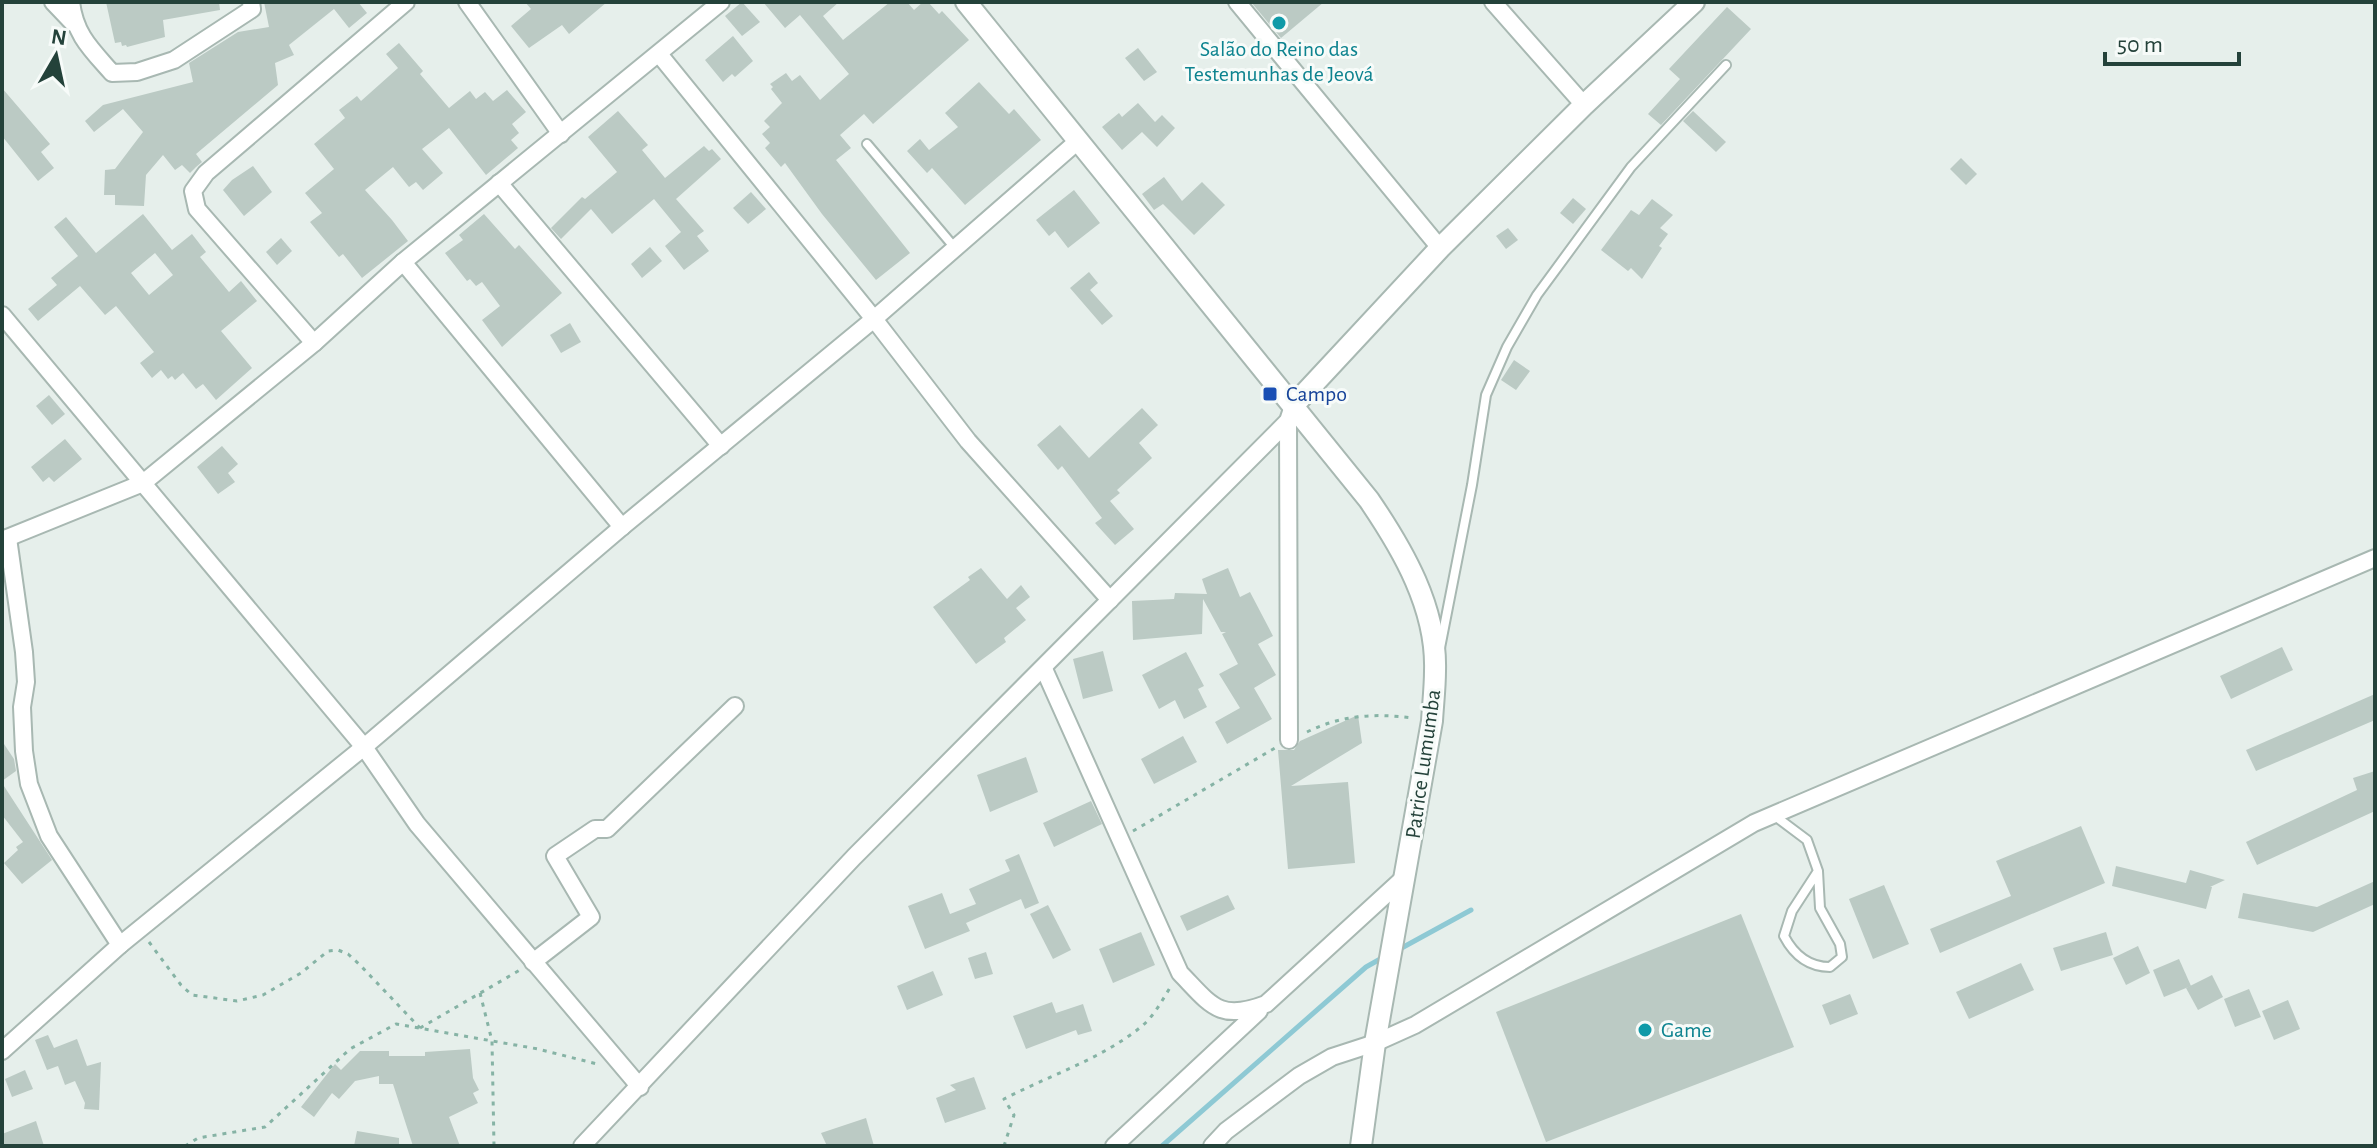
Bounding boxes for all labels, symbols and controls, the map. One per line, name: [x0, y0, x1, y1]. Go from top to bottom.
marker: Salão do Reino das Testemunhas de Jeová: [1270, 14, 1288, 32]
north arrow: [16, 16, 96, 96]
scale bar: [2105, 16, 2239, 66]
text: N: [50, 25, 68, 49]
text: 50 m: [2117, 33, 2163, 57]
place label: Salão do Reino das Testemunhas de Jeová: [1184, 38, 1374, 85]
place label: Campo: [1286, 383, 1347, 405]
marker: Campo: [1261, 385, 1279, 403]
street label: Patrice Lumumba: [1402, 688, 1444, 840]
place label: Game: [1661, 1019, 1712, 1041]
marker: Game: [1636, 1021, 1654, 1039]

